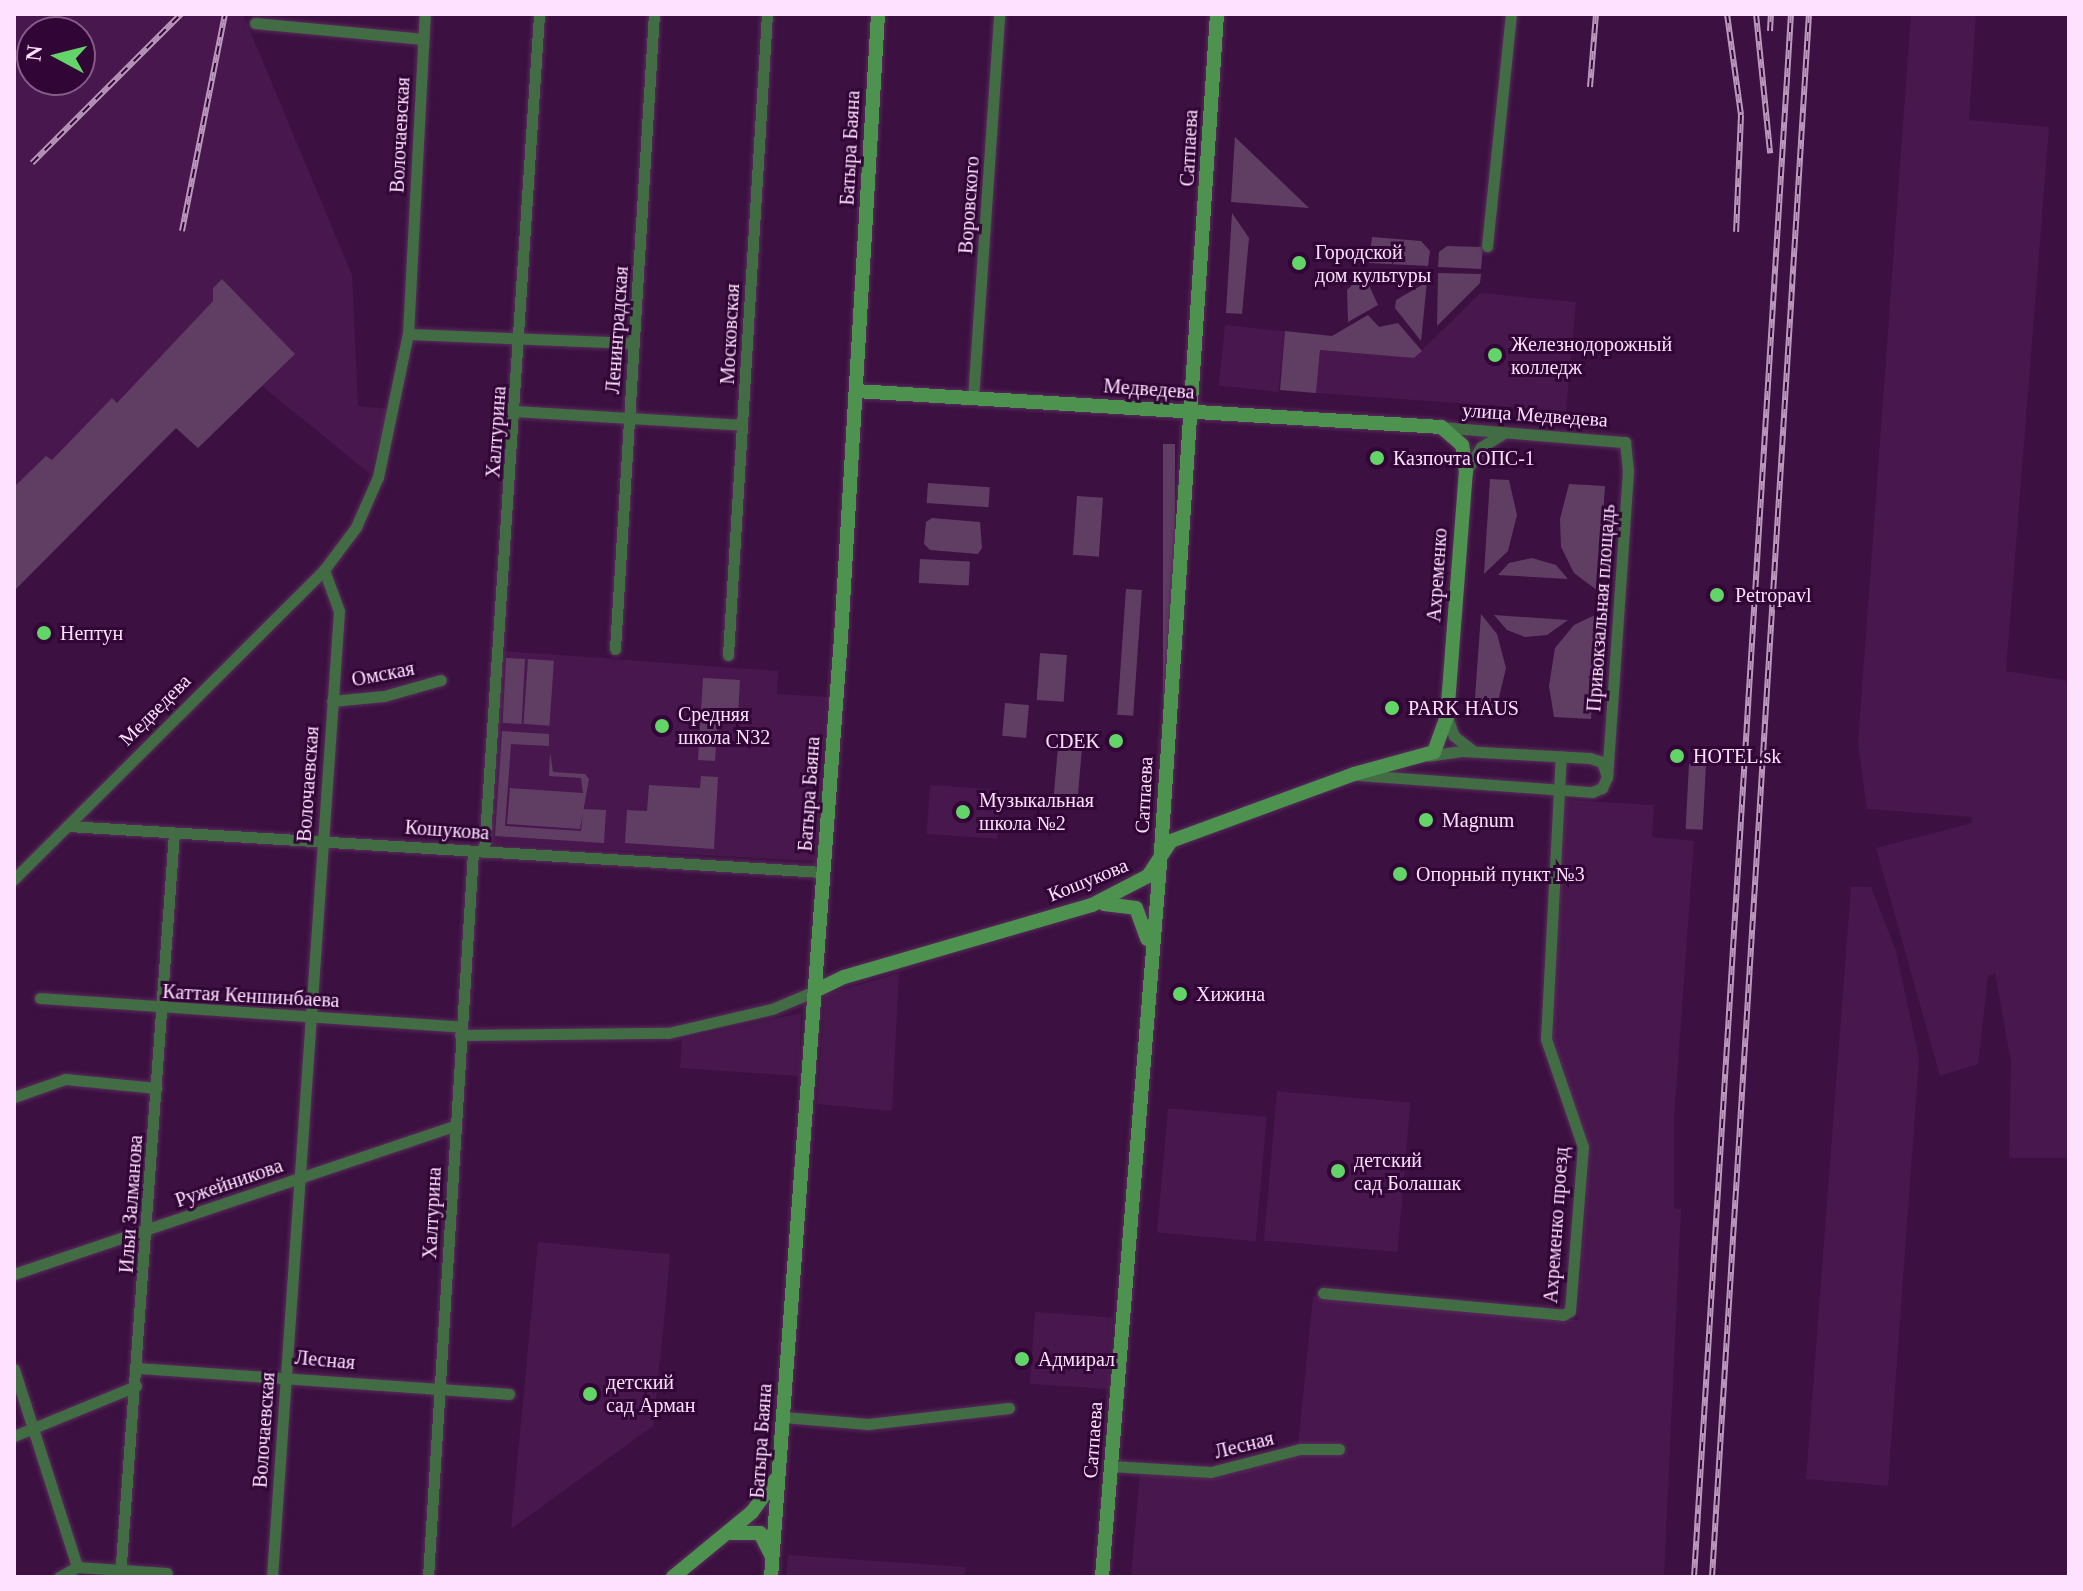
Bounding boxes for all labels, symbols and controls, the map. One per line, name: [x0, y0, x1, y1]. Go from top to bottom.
north arrow: [16, 16, 96, 96]
text: N: [20, 44, 47, 63]
street label: Волочаевская: [385, 76, 415, 194]
street label: Батыра Баяна: [835, 90, 865, 206]
street label: Сатпаева: [1175, 109, 1203, 187]
street label: Воровского: [954, 155, 984, 255]
place label: Городской дом культуры: [1315, 240, 1431, 287]
marker: Городской дом культуры: [1290, 254, 1308, 272]
street label: Ленинградская: [601, 265, 633, 395]
street label: Московская: [715, 283, 745, 385]
place label: Железнодорожный колледж: [1511, 332, 1672, 379]
marker: Железнодорожный колледж: [1486, 346, 1504, 364]
street label: Медведева: [1103, 374, 1195, 404]
street label: Халтурина: [481, 385, 511, 479]
street label: улица Медведева: [1461, 398, 1609, 432]
place label: Казпочта ОПС-1: [1393, 446, 1535, 470]
marker: Казпочта ОПС-1: [1368, 449, 1386, 467]
street label: Привокзальная площадь: [1582, 503, 1620, 713]
street label: Ахременко: [1422, 527, 1452, 623]
place label: Petropavl: [1735, 583, 1812, 607]
marker: Petropavl: [1706, 584, 1728, 606]
place label: Нептун: [60, 621, 123, 645]
marker: Нептун: [35, 624, 53, 642]
street label: Омская: [350, 656, 416, 692]
street label: Медведева: [114, 669, 196, 751]
place label: PARK HAUS: [1408, 696, 1519, 720]
marker: PARK HAUS: [1383, 699, 1401, 717]
place label: Средняя школа N32: [678, 702, 770, 749]
marker: Средняя школа N32: [653, 717, 671, 735]
street label: Волочаевская: [292, 725, 324, 843]
place label: CDEK: [1046, 729, 1100, 753]
marker: CDEK: [1107, 732, 1125, 750]
street label: Батыра Баяна: [793, 736, 825, 852]
place label: HOTEL.sk: [1693, 744, 1781, 768]
marker: HOTEL.sk: [1668, 747, 1686, 765]
street label: Сатпаева: [1130, 756, 1158, 834]
place label: Музыкальная школа №2: [979, 788, 1094, 835]
marker: Музыкальная школа №2: [954, 803, 972, 821]
place label: Magnum: [1442, 808, 1514, 832]
marker: Magnum: [1417, 811, 1435, 829]
street label: Кошукова: [404, 815, 490, 845]
street label: Кошукова: [1044, 853, 1132, 907]
place label: Опорный пункт №3: [1416, 862, 1585, 886]
marker: Опорный пункт №3: [1391, 865, 1409, 883]
street label: Каттая Кеншинбаева: [162, 979, 340, 1013]
place label: Хижина: [1196, 982, 1265, 1006]
marker: Хижина: [1171, 985, 1189, 1003]
street label: Ильи Залманова: [114, 1134, 148, 1274]
street label: Ахременко проезд: [1539, 1146, 1573, 1304]
place label: детский сад Болашак: [1354, 1148, 1461, 1195]
street label: Ружейникова: [172, 1153, 286, 1213]
marker: детский сад Болашак: [1329, 1162, 1347, 1180]
street label: Халтурина: [418, 1166, 446, 1260]
street label: Лесная: [294, 1345, 356, 1375]
place label: Адмирал: [1038, 1347, 1115, 1371]
marker: Адмирал: [1013, 1350, 1031, 1368]
place label: детский сад Арман: [606, 1370, 695, 1417]
street label: Волочаевская: [248, 1371, 280, 1489]
street label: Батыра Баяна: [745, 1383, 777, 1499]
marker: детский сад Арман: [581, 1385, 599, 1403]
street label: Сатпаева: [1078, 1401, 1108, 1479]
street label: Лесная: [1212, 1426, 1276, 1464]

